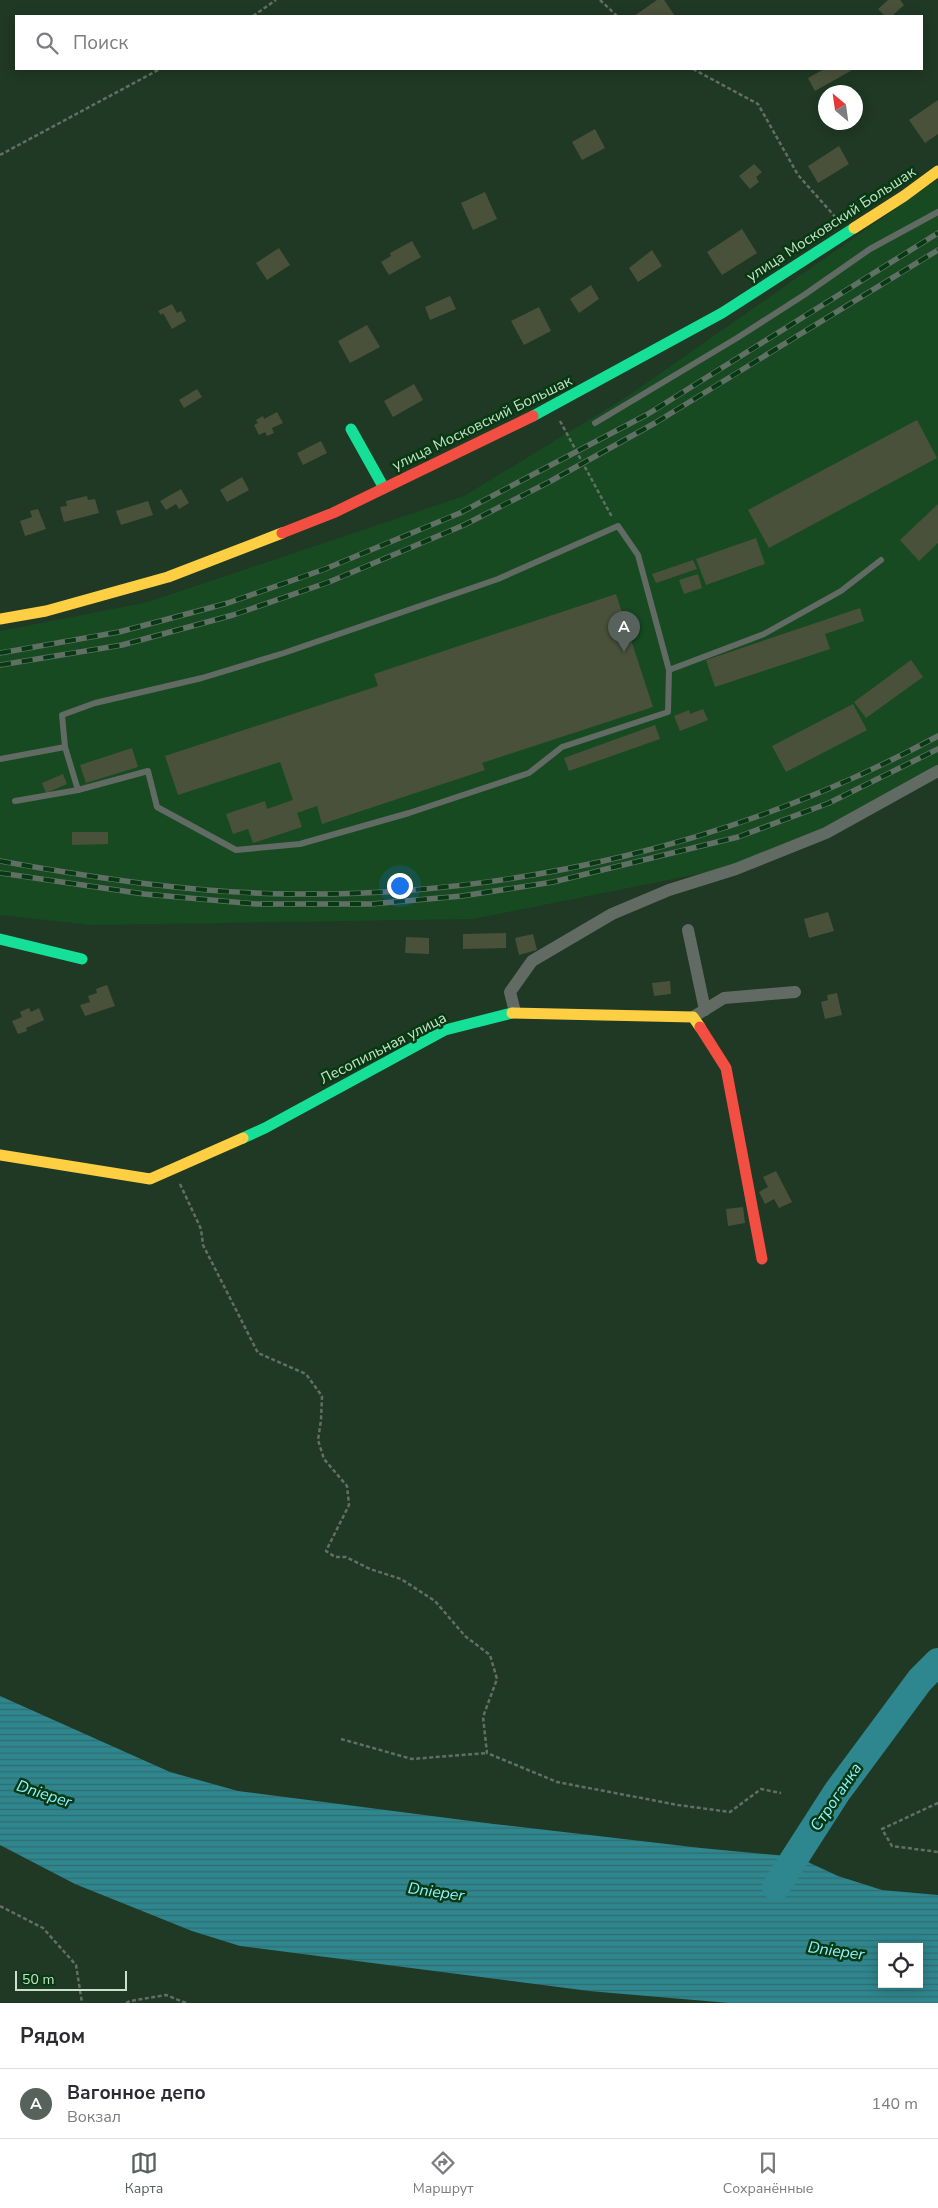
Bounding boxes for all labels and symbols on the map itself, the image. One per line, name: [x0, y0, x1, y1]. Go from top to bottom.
north arrow: [818, 85, 863, 130]
street label: улица Московский Большак: [743, 162, 920, 286]
street label: улица Московский Большак: [389, 371, 575, 475]
pin: A: [608, 611, 640, 652]
your location: [387, 873, 413, 899]
street label: Лесопильная улица: [316, 1007, 450, 1089]
water label: Строганка: [805, 1758, 867, 1836]
water label: Dnieper: [14, 1775, 76, 1814]
water label: Dnieper: [406, 1877, 467, 1907]
water label: Dnieper: [806, 1936, 867, 1966]
scale bar: [15, 1968, 128, 1991]

